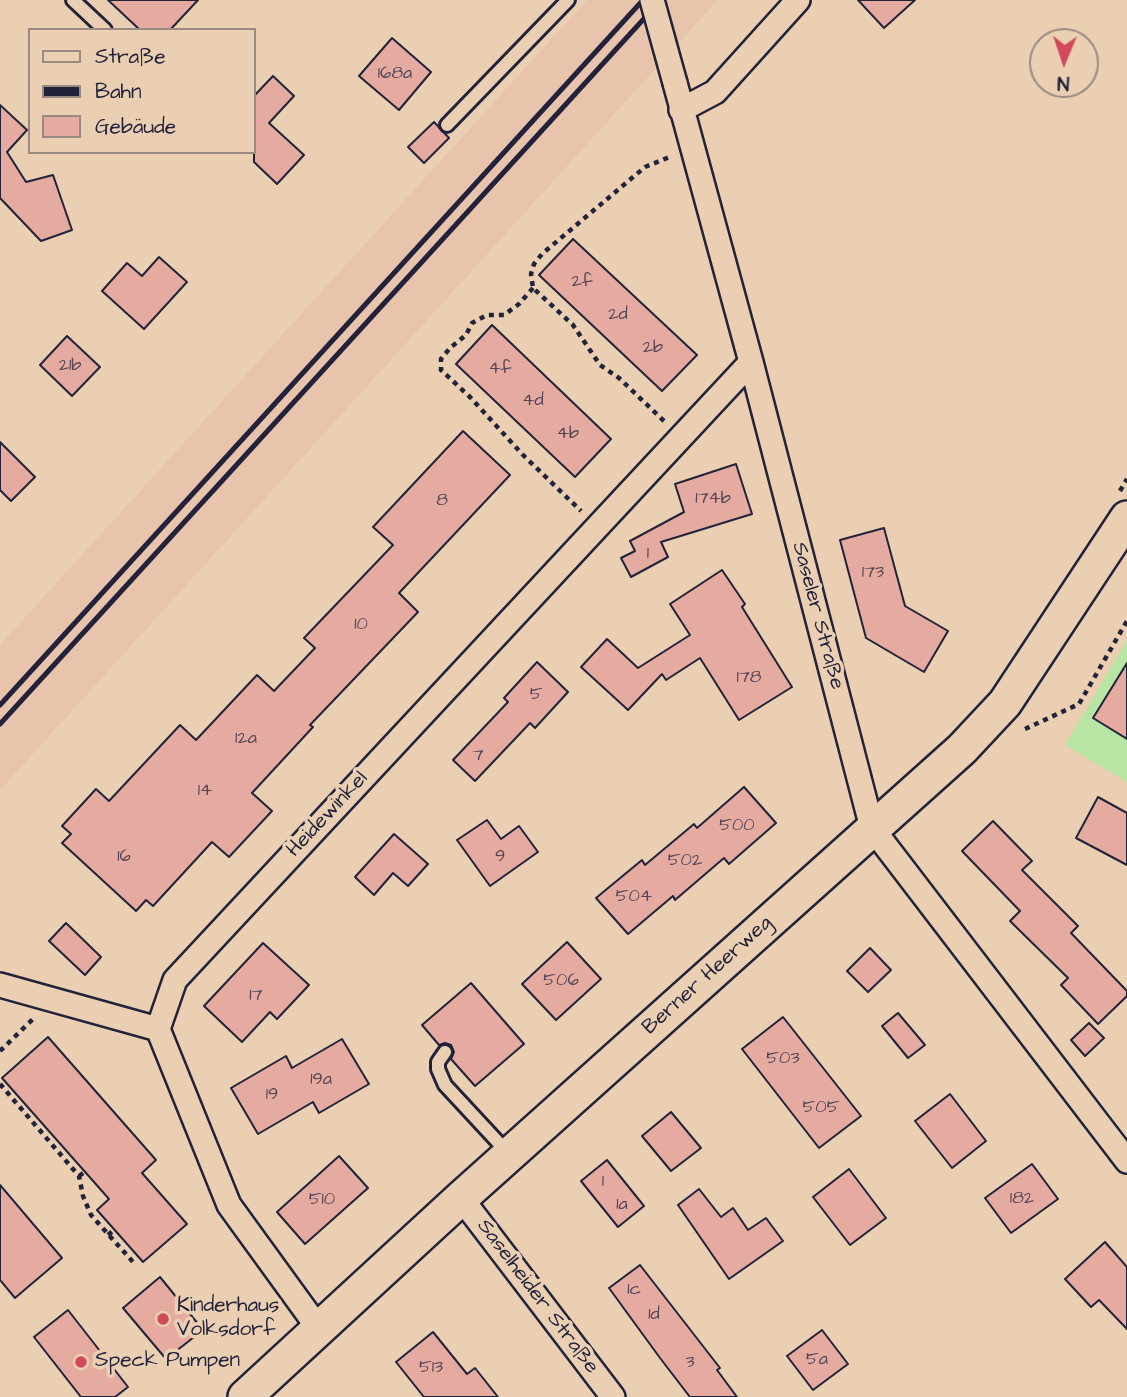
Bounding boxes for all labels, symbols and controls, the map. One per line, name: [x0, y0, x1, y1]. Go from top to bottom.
legend: [28, 28, 256, 154]
north arrow: [1029, 28, 1099, 98]
text: Straße: [95, 42, 166, 71]
house number: 168a: [378, 63, 412, 85]
text: N: [1057, 69, 1070, 96]
text: Bahn: [95, 77, 142, 106]
text: Gebäude: [95, 112, 176, 141]
house number: 2f: [572, 271, 592, 293]
house number: 2d: [608, 304, 628, 326]
house number: 2b: [643, 337, 663, 359]
house number: 21b: [59, 355, 81, 377]
house number: 4f: [489, 358, 511, 380]
house number: 4d: [522, 390, 544, 412]
house number: 4b: [557, 423, 579, 445]
house number: 174b: [695, 488, 731, 510]
house number: 8: [436, 490, 448, 512]
street label: Saseler Straße: [785, 540, 849, 692]
house number: 1: [647, 543, 649, 565]
house number: 173: [862, 562, 884, 584]
house number: 10: [354, 614, 368, 636]
house number: 178: [736, 667, 762, 689]
house number: 5: [530, 684, 542, 706]
house number: 12a: [235, 728, 257, 750]
house number: 7: [472, 745, 484, 767]
street label: Heidewinkel: [282, 767, 374, 863]
house number: 14: [198, 780, 212, 802]
house number: 500: [719, 815, 755, 837]
house number: 16: [117, 846, 131, 868]
house number: 9: [495, 846, 505, 868]
house number: 502: [668, 850, 702, 872]
house number: 504: [616, 886, 652, 908]
street label: Berner Heerweg: [638, 911, 778, 1041]
house number: 506: [543, 970, 579, 992]
house number: 17: [249, 985, 263, 1007]
house number: 503: [766, 1048, 800, 1070]
house number: 19a: [310, 1069, 332, 1091]
house number: 19: [266, 1084, 278, 1106]
house number: 505: [803, 1097, 839, 1119]
house number: 1: [602, 1171, 604, 1193]
house number: 182: [1010, 1188, 1034, 1210]
house number: 510: [309, 1189, 335, 1211]
house number: 1a: [616, 1194, 628, 1216]
street label: Saselheider Straße: [471, 1215, 603, 1379]
house number: 1c: [627, 1279, 641, 1301]
place label: Kinderhaus Volksdorf: [177, 1294, 279, 1344]
house number: 1d: [648, 1304, 660, 1326]
marker: Kinderhaus Volksdorf: [155, 1311, 171, 1327]
place label: Speck Pumpen: [95, 1349, 240, 1375]
house number: 5a: [806, 1349, 828, 1371]
house number: 3: [685, 1352, 695, 1374]
marker: Speck Pumpen: [73, 1354, 89, 1370]
house number: 513: [419, 1357, 443, 1379]

